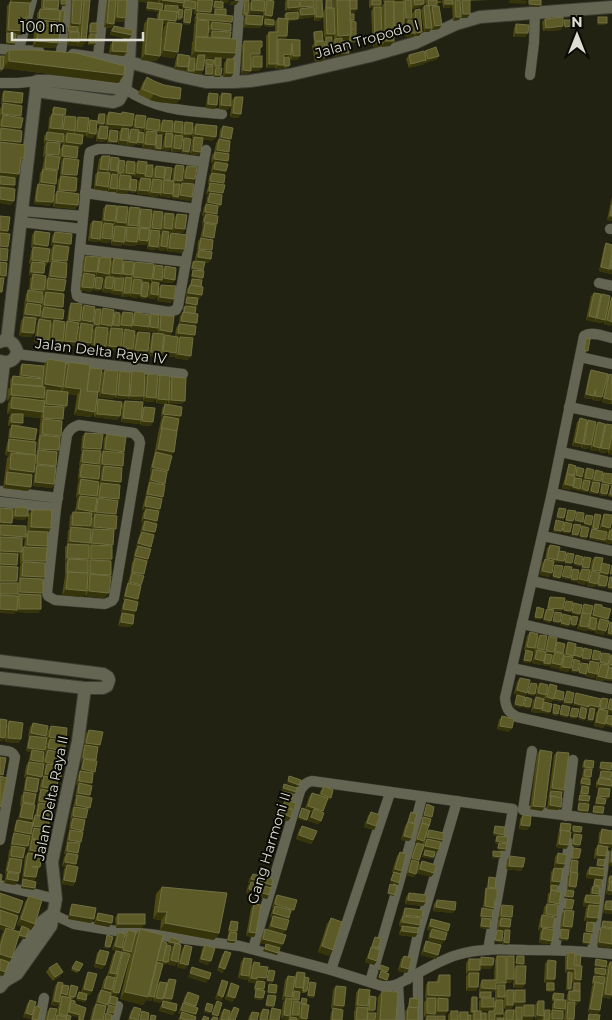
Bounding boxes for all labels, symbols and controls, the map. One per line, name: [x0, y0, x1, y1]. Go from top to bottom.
scale bar: [12, 10, 144, 42]
north arrow: [552, 10, 602, 60]
text: N: [571, 13, 583, 31]
street label: Jalan Tropodo I: [312, 16, 421, 63]
text: 100 m: [20, 17, 65, 36]
street label: Jalan Delta Raya IV: [33, 334, 168, 368]
street label: Jalan Delta Raya II: [30, 734, 72, 863]
street label: Gang Harmoni II: [243, 790, 295, 906]

